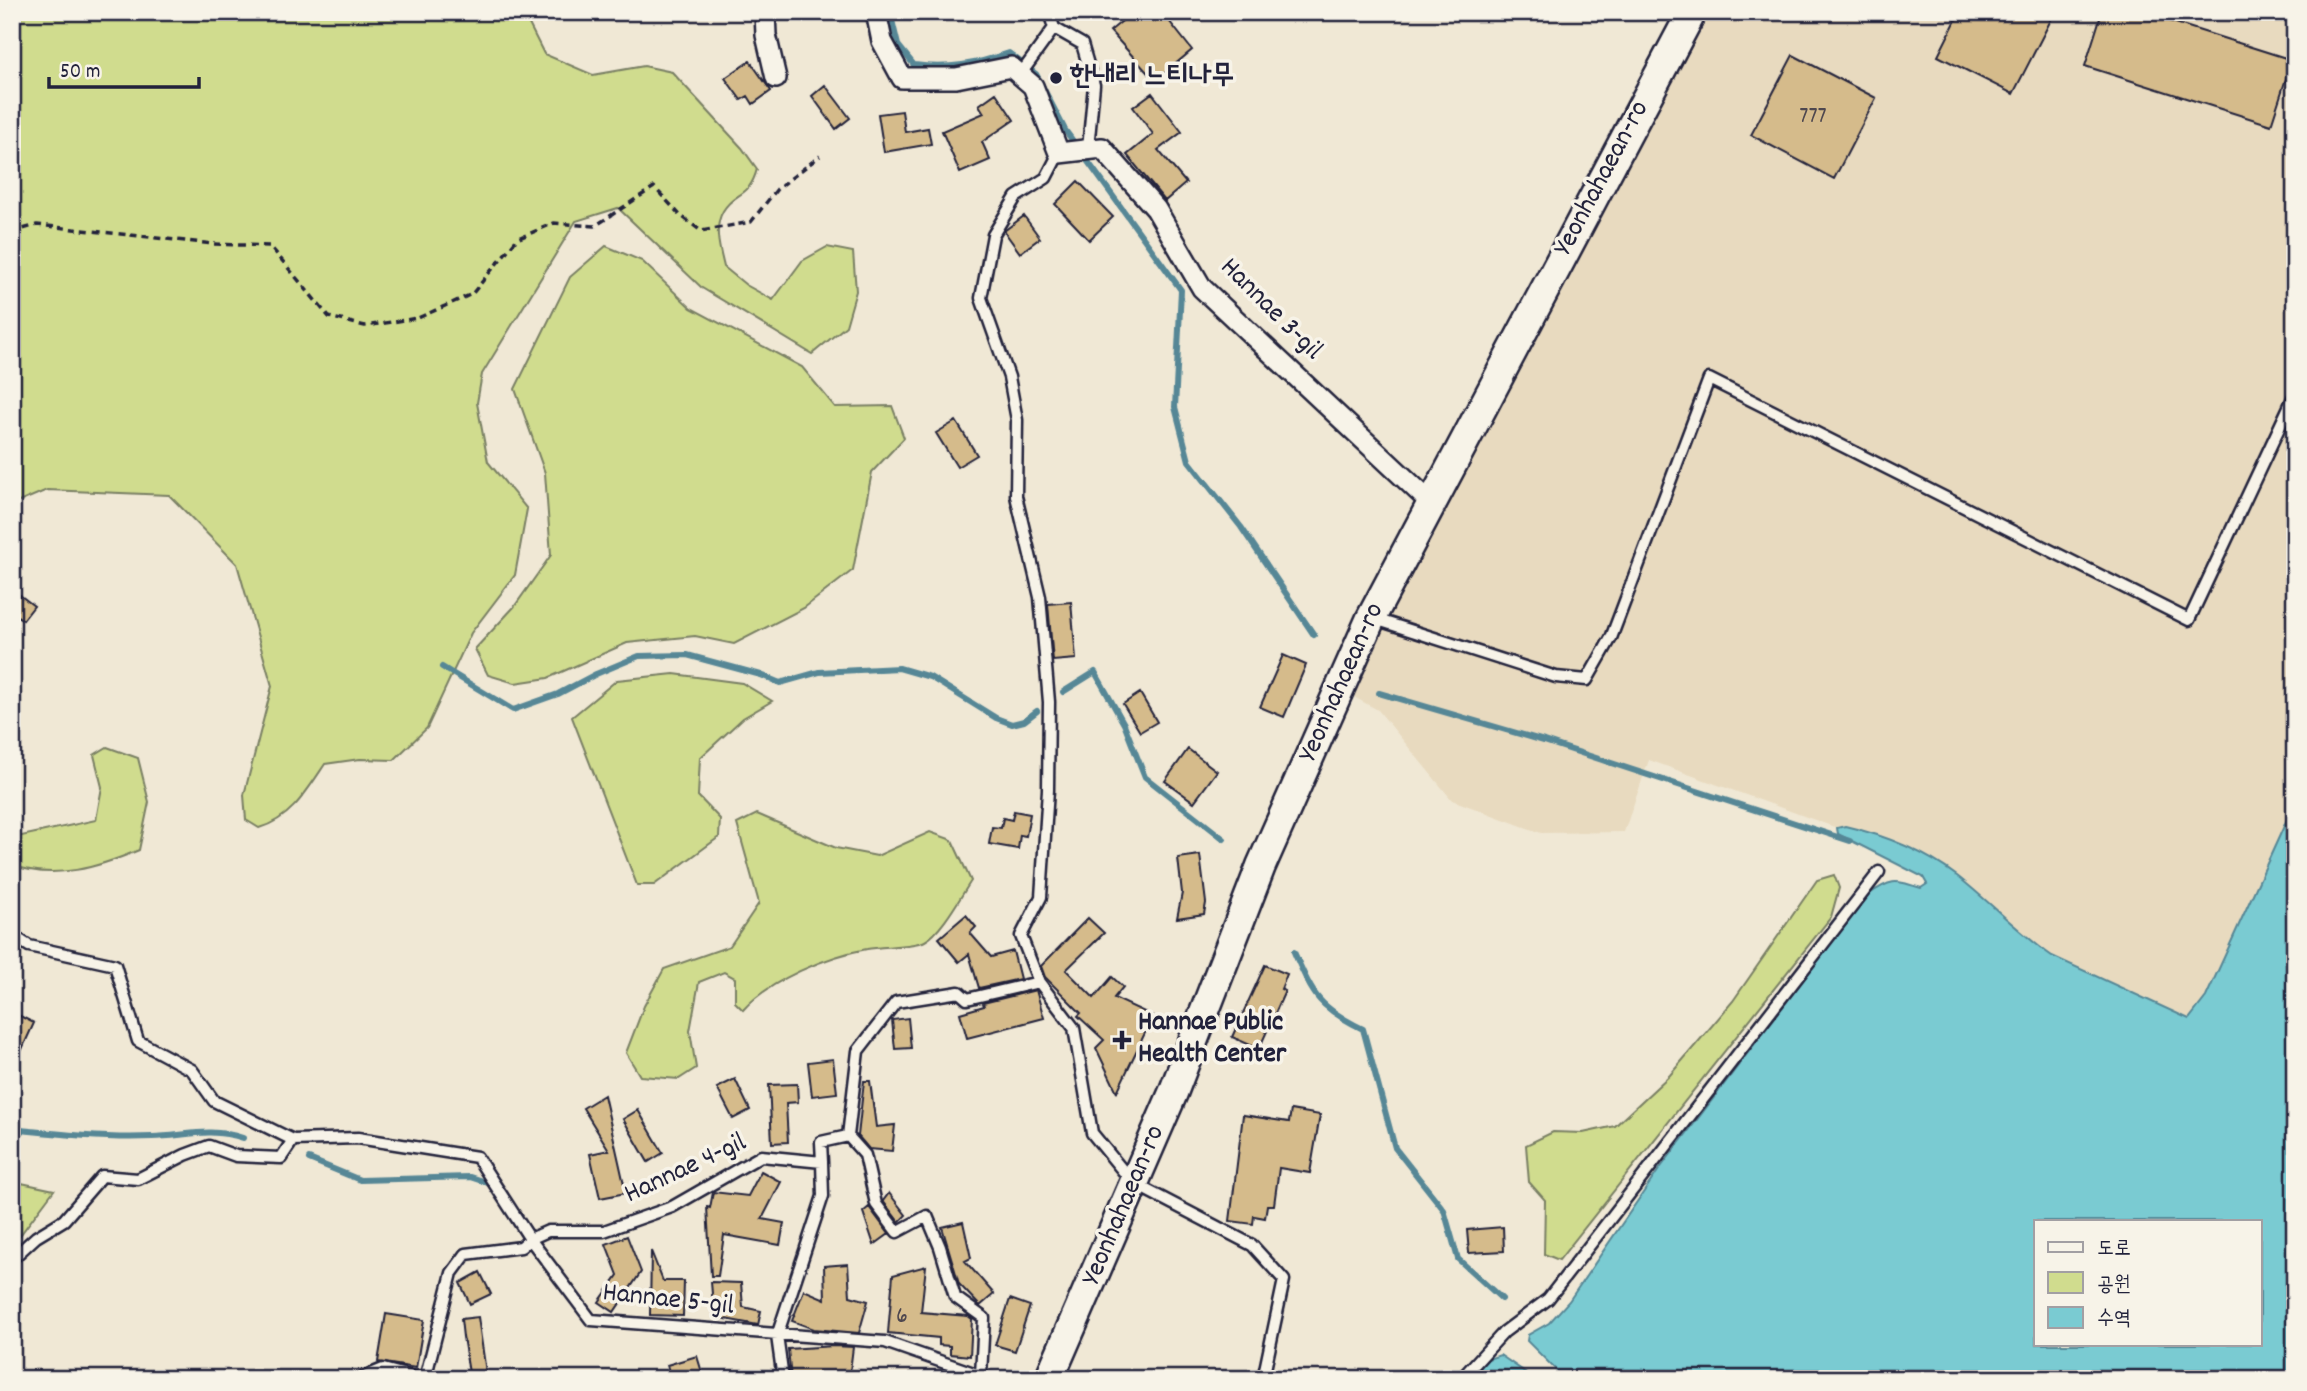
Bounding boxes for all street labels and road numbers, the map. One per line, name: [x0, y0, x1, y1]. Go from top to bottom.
street label: Yeonhahaean-ro: [1545, 94, 1661, 264]
street label: Hannae 3-gil: [1209, 249, 1331, 371]
street label: Yeonhahaean-ro: [1290, 597, 1396, 769]
street label: Yeonhahaean-ro: [1073, 1120, 1177, 1292]
street label: Hannae 4-gil: [618, 1124, 754, 1216]
street label: Hannae 5-gil: [600, 1274, 736, 1328]

